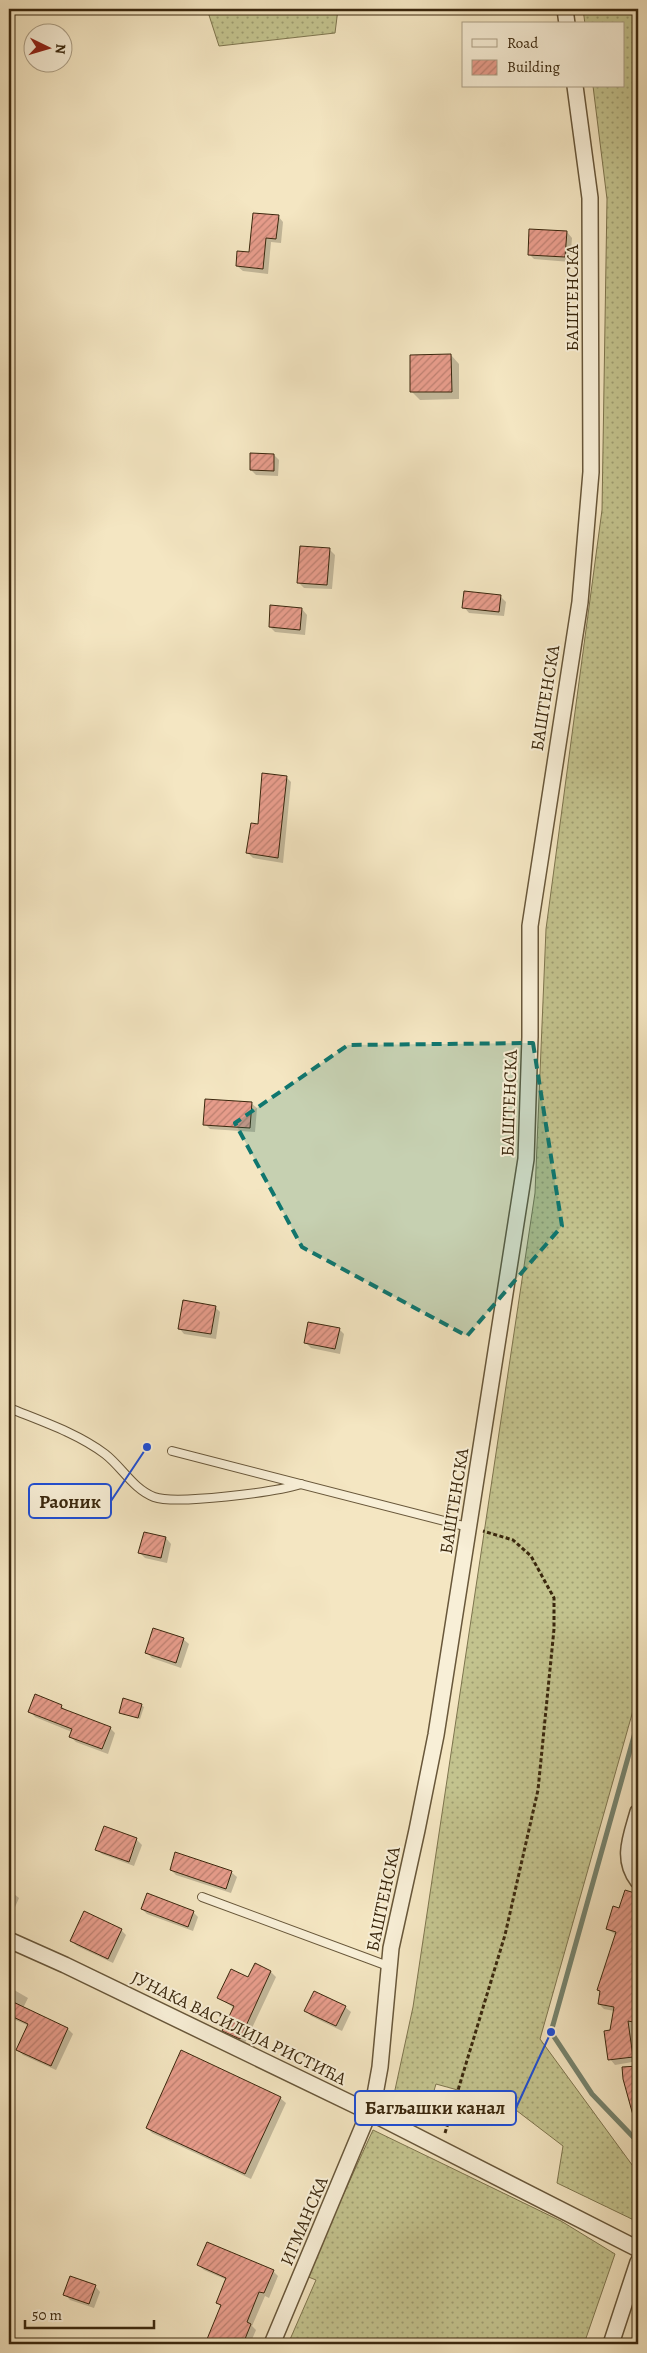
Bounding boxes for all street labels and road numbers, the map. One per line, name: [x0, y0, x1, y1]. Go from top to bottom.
street label: БАШТЕНСКА: [560, 244, 584, 352]
street label: БАШТЕНСКА: [525, 643, 565, 753]
street label: БАШТЕНСКА: [495, 1049, 523, 1157]
street label: БАШТЕНСКА: [434, 1446, 474, 1556]
street label: БАШТЕНСКА: [360, 1844, 406, 1954]
street label: ЈУНАКА ВАСИЛИЈА РИСТИЋА: [127, 1965, 351, 2091]
street label: ИГМАНСКА: [274, 2172, 334, 2269]

